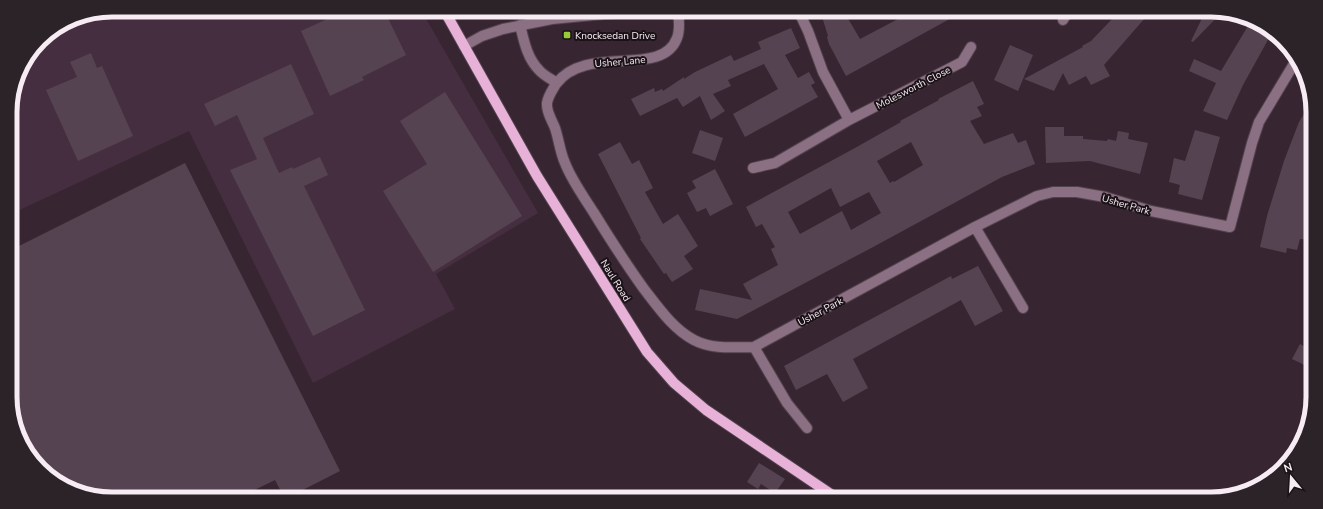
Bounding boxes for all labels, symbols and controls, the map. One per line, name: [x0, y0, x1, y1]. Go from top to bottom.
place label: Knocksedan Drive: [575, 29, 655, 43]
marker: Knocksedan Drive: [562, 30, 572, 40]
street label: Usher Lane: [594, 53, 646, 71]
street label: Molesworth Close: [874, 63, 953, 113]
street label: Usher Park: [1100, 191, 1152, 219]
street label: Naul Road: [597, 257, 634, 304]
street label: Usher Park: [795, 294, 846, 330]
north arrow: [1271, 457, 1311, 497]
text: N: [1282, 460, 1294, 476]

